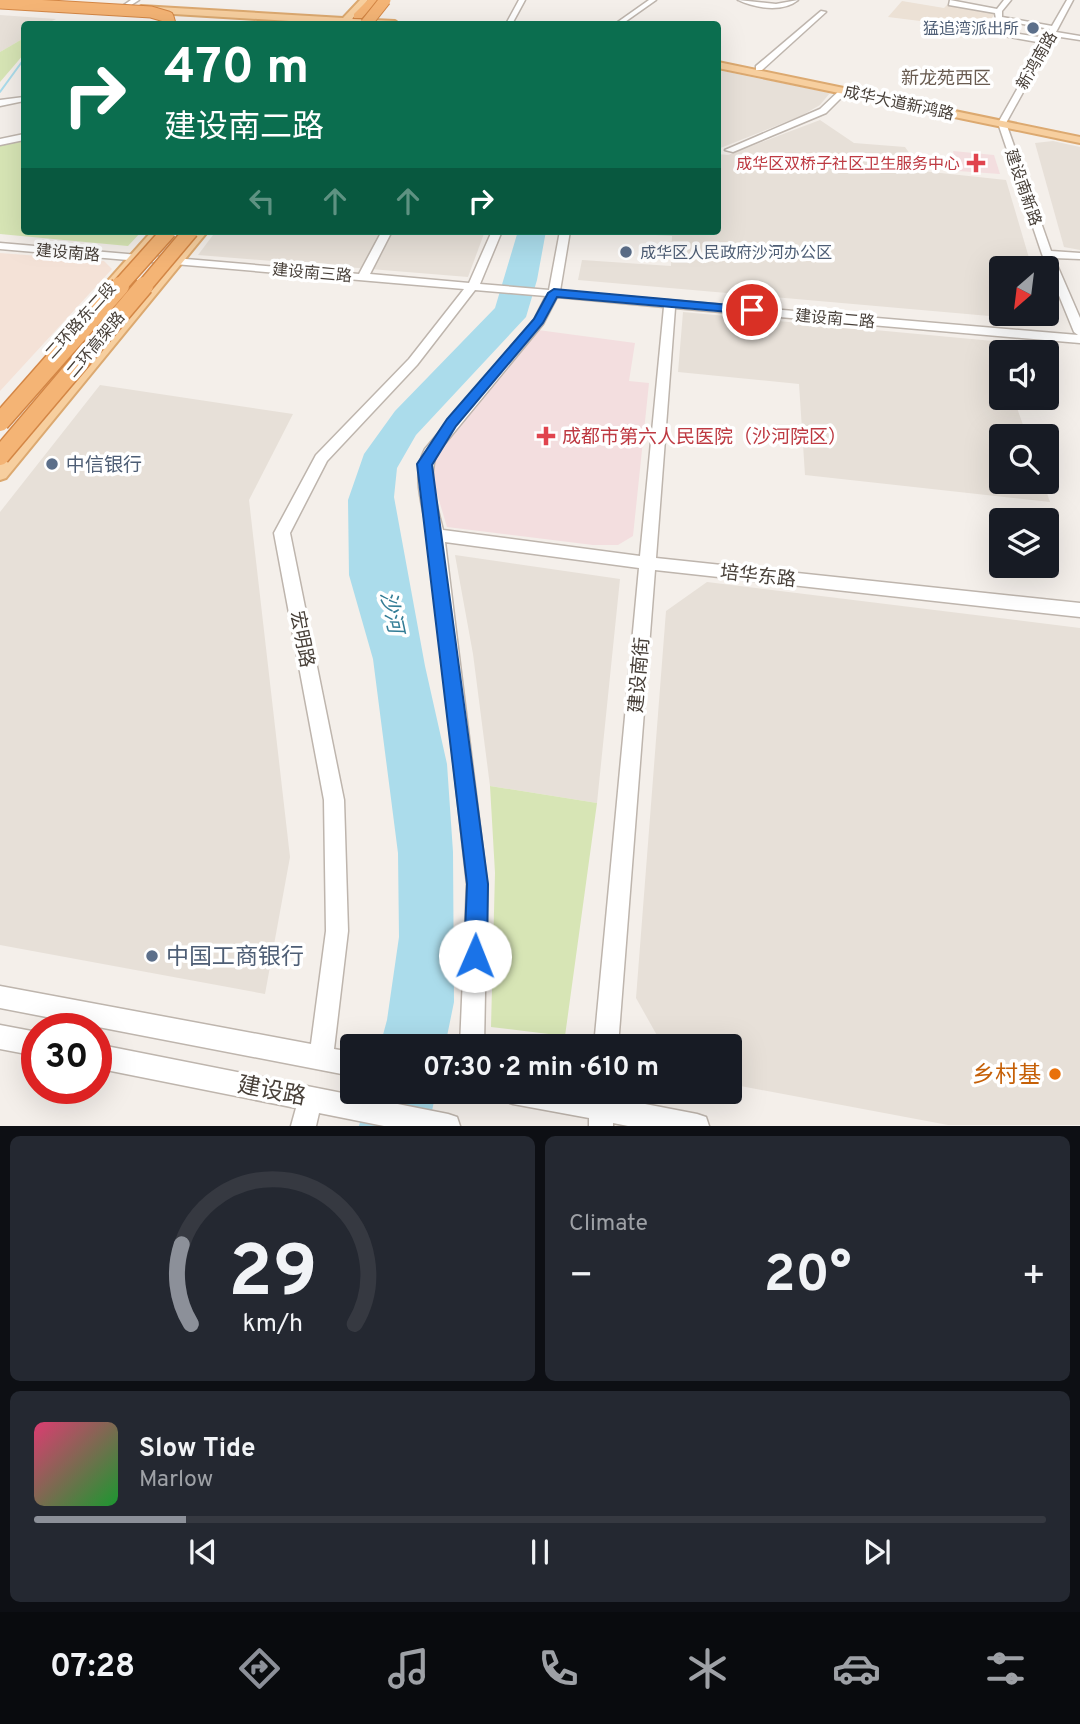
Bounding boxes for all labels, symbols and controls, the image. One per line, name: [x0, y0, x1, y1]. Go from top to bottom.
place label: 猛追湾派出所: [923, 20, 1019, 40]
marker: 猛追湾派出所: [1025, 20, 1041, 36]
street label: 新鸿南路: [1013, 28, 1062, 94]
text: 470 m: [164, 39, 309, 101]
icon: right: [49, 49, 140, 140]
district label: 新龙苑西区: [901, 68, 991, 91]
street label: 成华大道新鸿路: [842, 83, 955, 125]
text: 建设南二路: [164, 109, 324, 149]
street label: 建设南新路: [1000, 147, 1045, 229]
marker: 成华区双桥子社区卫生服务中心: [966, 153, 986, 173]
place label: 成华区双桥子社区卫生服务中心: [736, 155, 960, 175]
icon: left: [243, 182, 281, 220]
icon: ahead: [316, 182, 354, 220]
icon: ahead: [389, 182, 427, 220]
icon: right: [462, 182, 500, 220]
street label: 建设南路: [35, 241, 101, 267]
marker: 成华区人民政府沙河办公区: [618, 244, 634, 260]
place label: 成华区人民政府沙河办公区: [640, 244, 832, 264]
north arrow: [989, 256, 1059, 326]
map controls: [989, 256, 1059, 578]
street label: 建设南三路: [271, 261, 353, 287]
street label: 二环路东二段: [42, 279, 121, 364]
pin: [722, 280, 782, 340]
icon: arrive: [733, 291, 771, 329]
street label: 建设南二路: [794, 307, 876, 333]
street label: 二环高架路: [63, 308, 130, 382]
button: sound: [989, 340, 1059, 410]
button: search: [989, 424, 1059, 494]
marker: 成都市第六人民医院（沙河院区）: [536, 426, 556, 446]
place label: 成都市第六人民医院（沙河院区）: [562, 426, 847, 450]
place label: 中信银行: [66, 454, 142, 478]
marker: 中信银行: [44, 456, 60, 472]
button: layers: [989, 508, 1059, 578]
street label: 培华东路: [719, 561, 797, 593]
water label: 沙河: [373, 589, 409, 640]
street label: 宏明路: [284, 609, 318, 670]
street label: 建设南街: [625, 636, 655, 714]
position arrow: [438, 919, 512, 993]
place label: 中国工商银行: [166, 944, 304, 973]
marker: 中国工商银行: [144, 948, 160, 964]
speed limit sign: 30: [21, 1013, 112, 1104]
text: 07:30 · 2 min · 610 m: [423, 1052, 659, 1085]
place label: 乡村基: [972, 1062, 1041, 1091]
marker: 乡村基: [1047, 1066, 1063, 1082]
street label: 建设路: [235, 1072, 308, 1113]
text: Climate: [569, 1210, 648, 1239]
text: 29: [228, 1231, 317, 1323]
text: 20°: [764, 1244, 851, 1310]
text: −: [569, 1253, 594, 1302]
text: +: [1021, 1253, 1046, 1302]
text: km/h: [242, 1309, 303, 1341]
text: Slow Tide: [139, 1433, 256, 1466]
text: Marlow: [139, 1466, 213, 1495]
icon: previous: [184, 1533, 222, 1571]
icon: pause: [521, 1533, 559, 1571]
icon: next: [858, 1533, 896, 1571]
icon: directions: [235, 1644, 284, 1693]
icon: music: [384, 1644, 433, 1693]
icon: phone: [534, 1644, 583, 1693]
icon: climate: [683, 1644, 732, 1693]
icon: car: [832, 1644, 881, 1693]
icon: filters: [981, 1644, 1030, 1693]
text: 07:28: [50, 1648, 135, 1688]

